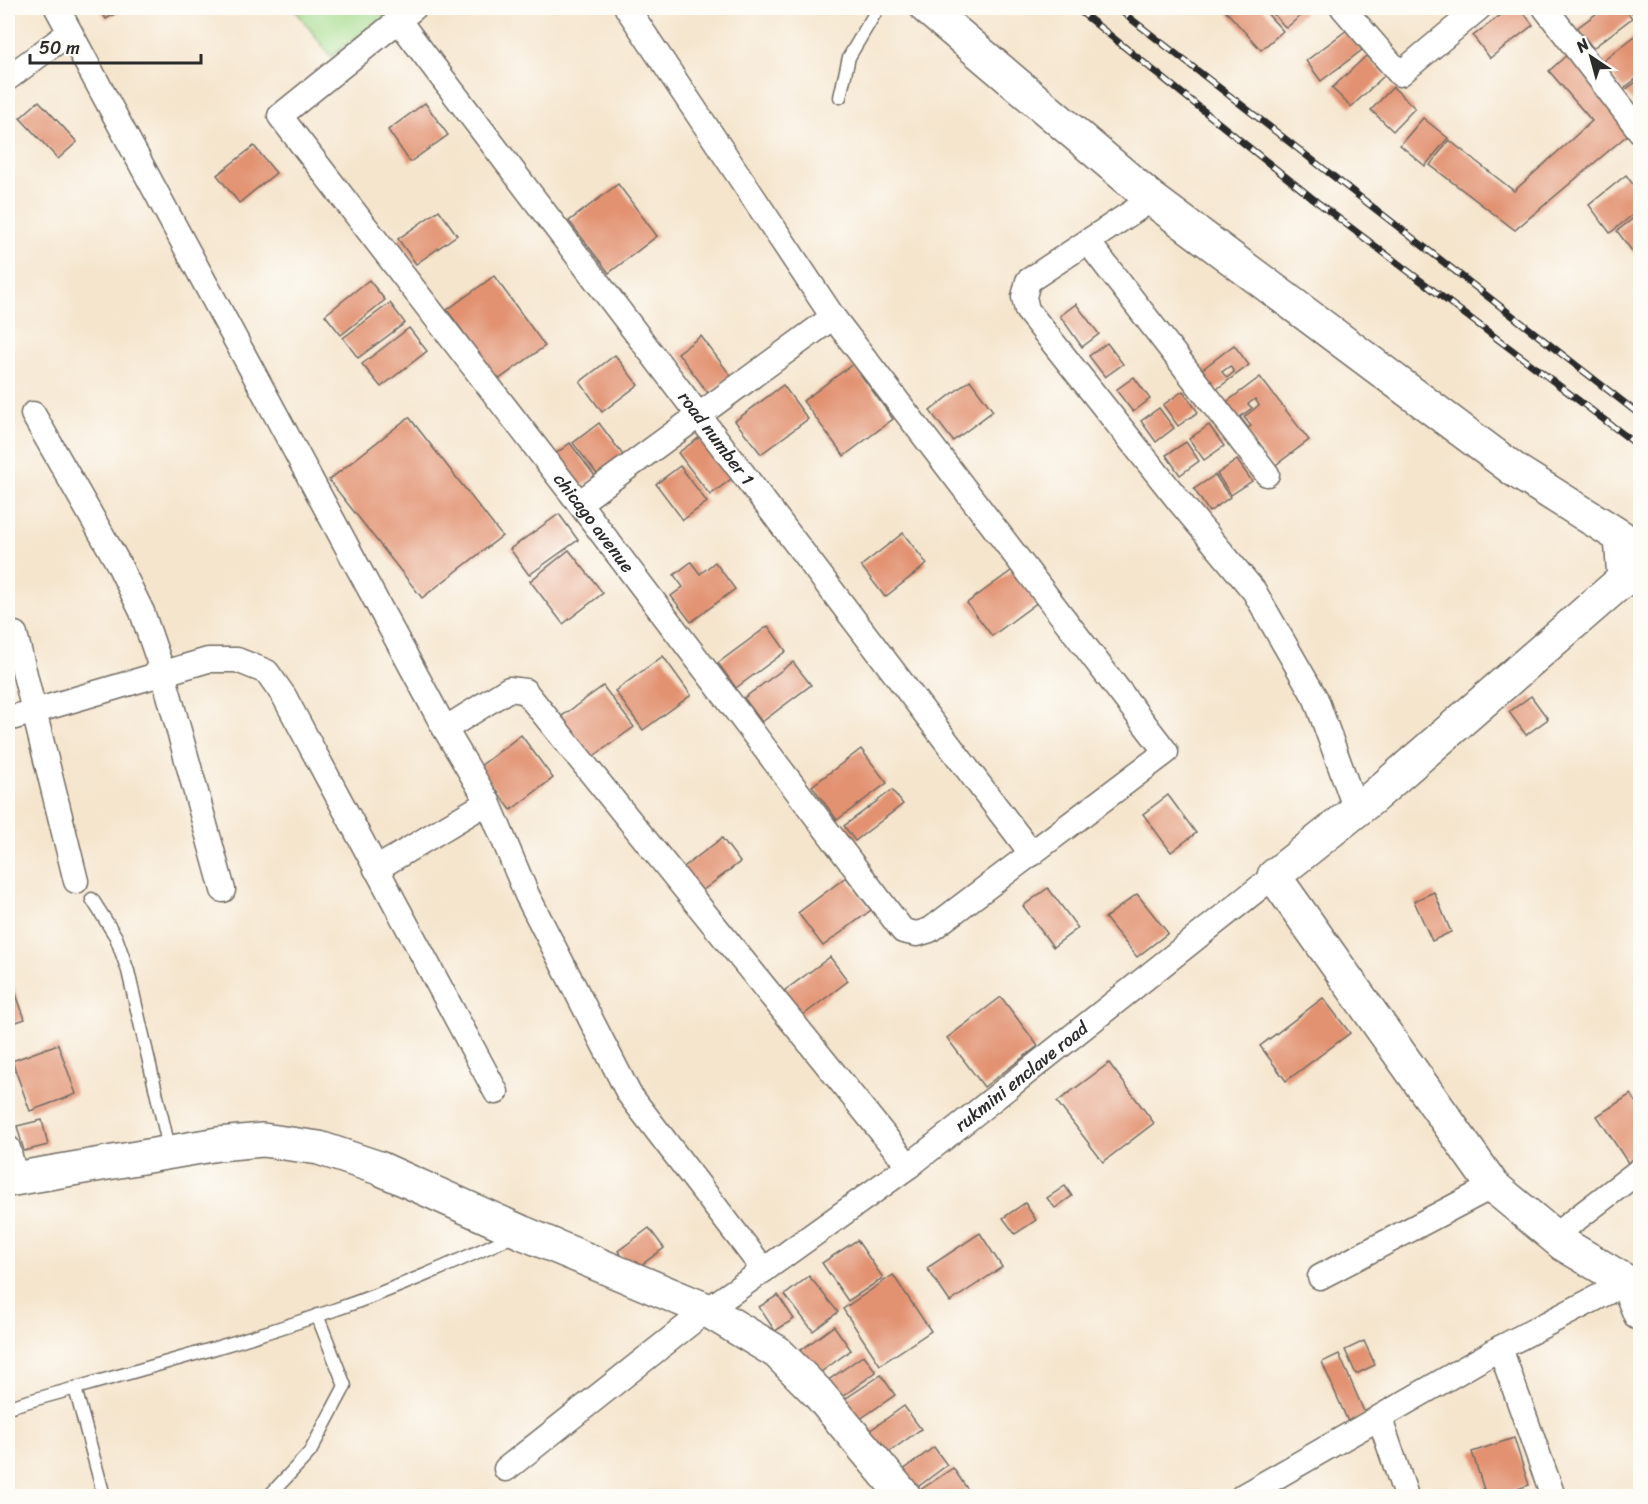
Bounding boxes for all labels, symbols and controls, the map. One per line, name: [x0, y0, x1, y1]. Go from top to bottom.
scale bar: [30, 27, 201, 65]
north arrow: [1561, 27, 1621, 87]
text: N: [1569, 30, 1596, 61]
text: 50 m: [39, 32, 80, 64]
street label: road number 1: [669, 384, 763, 493]
street label: chicago avenue: [545, 466, 643, 580]
street label: rukmini enclave road: [947, 1012, 1097, 1140]

